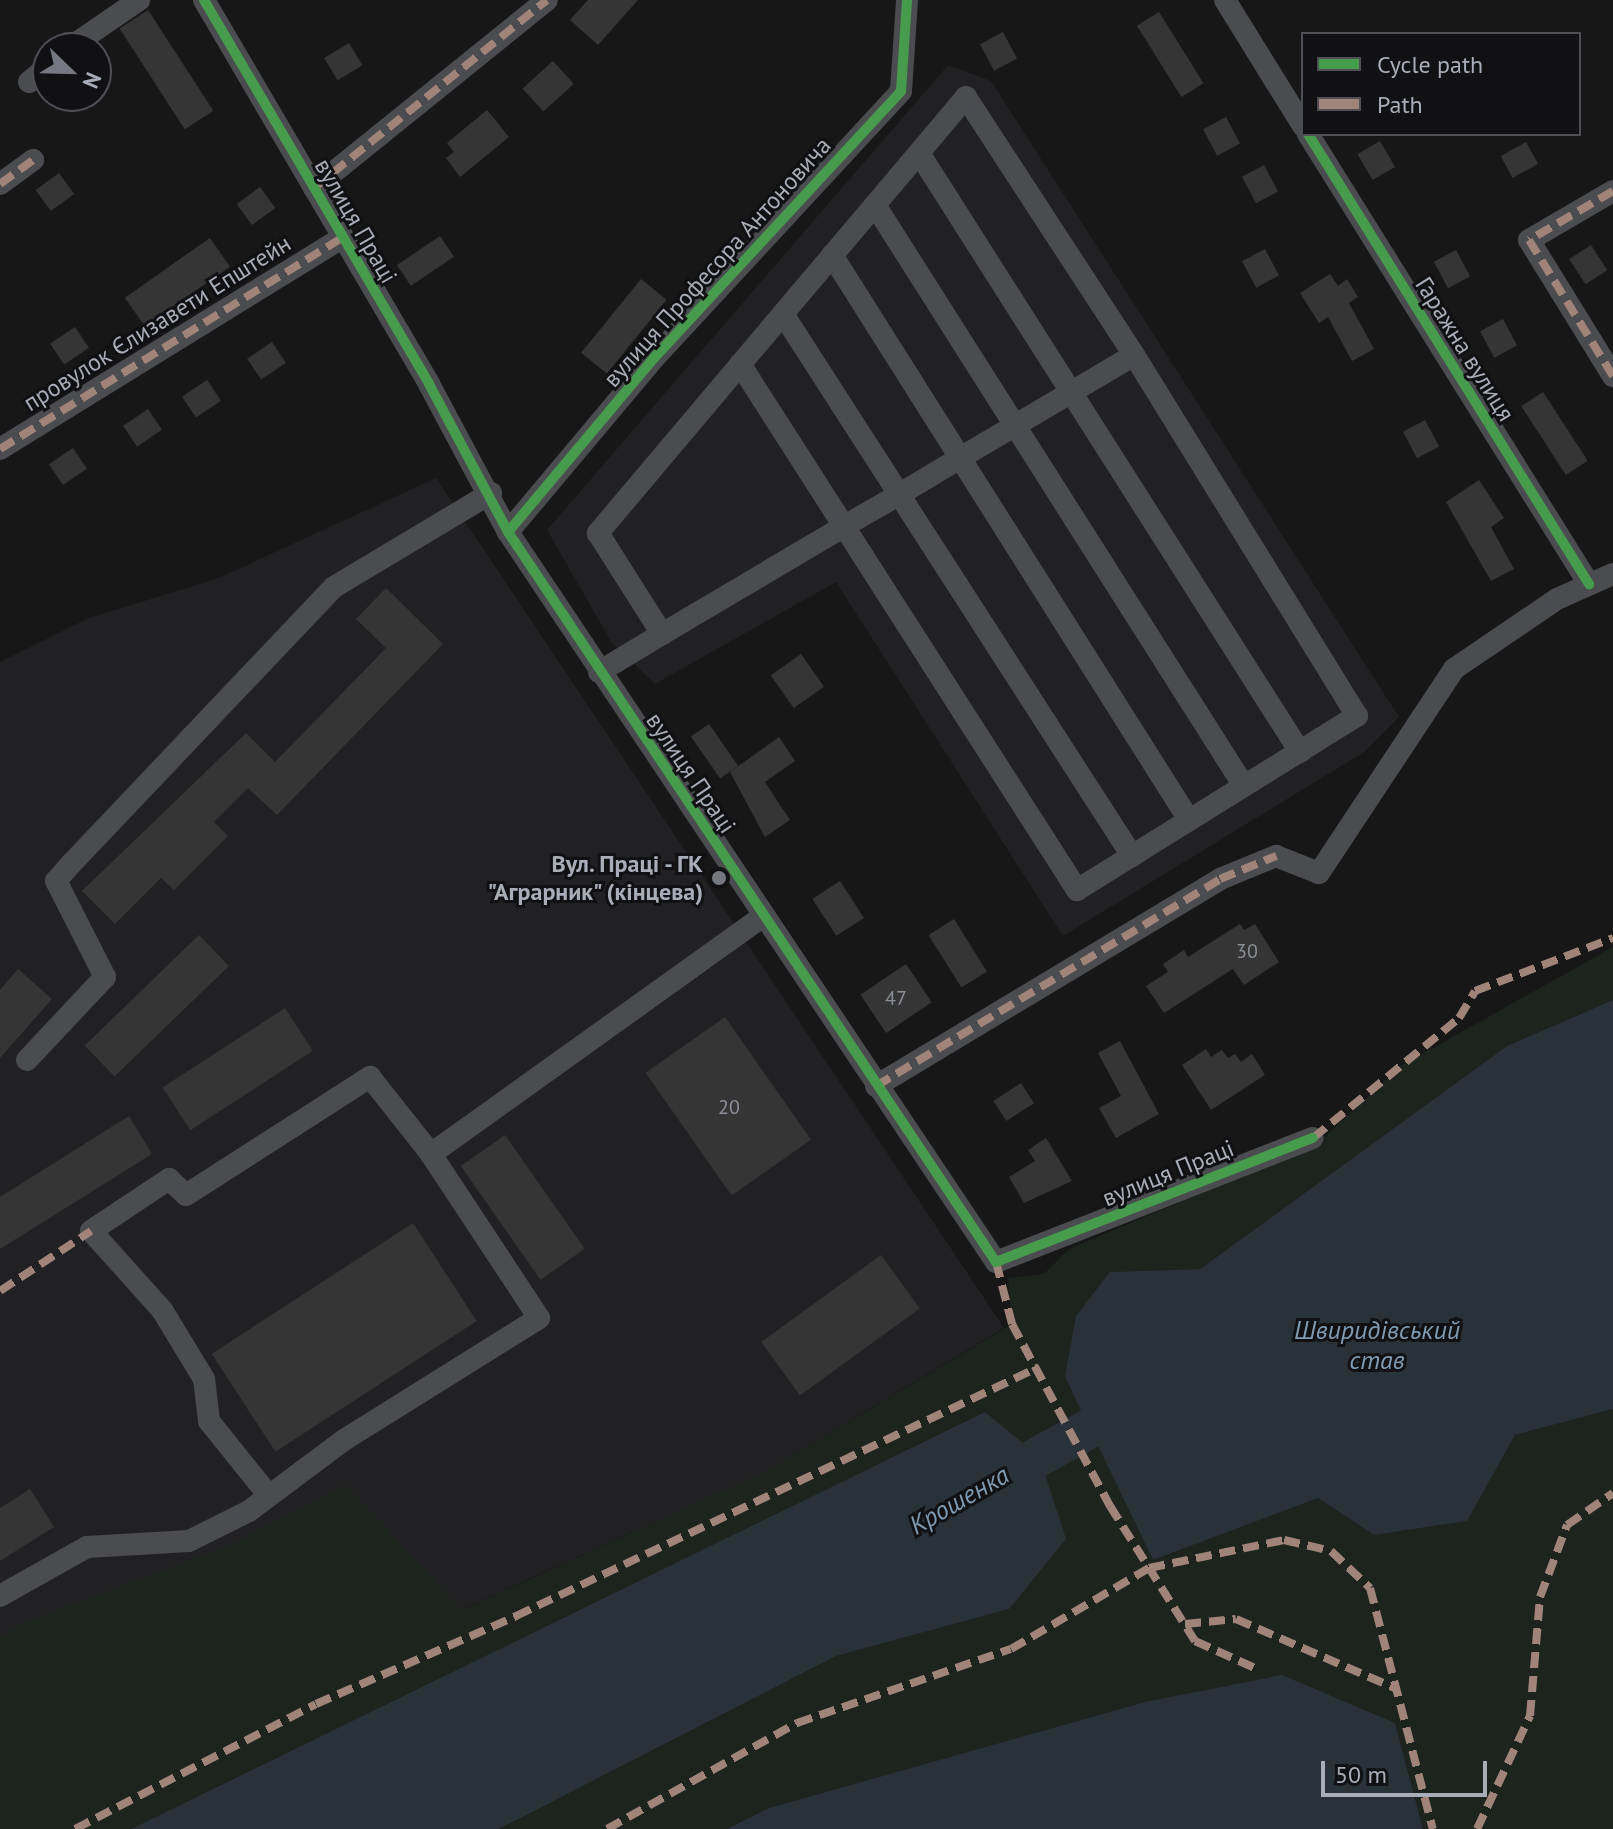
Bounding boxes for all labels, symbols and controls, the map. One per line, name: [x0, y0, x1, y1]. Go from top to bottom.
north arrow: [32, 32, 112, 112]
legend: [1301, 32, 1581, 136]
text: Cycle path: [1377, 49, 1483, 80]
text: N: [77, 68, 108, 93]
text: Path: [1377, 89, 1423, 120]
street label: вулиця Професора Антоновича: [597, 131, 837, 393]
street label: вулиця Праці: [309, 154, 403, 288]
street label: провулок Єлизавети Епштейн: [18, 229, 296, 417]
street label: Гаражна вулиця: [1409, 272, 1521, 426]
street label: вулиця Праці: [640, 707, 742, 839]
place label: Вул. Праці - ГК "Аграрник" (кінцева): [485, 850, 703, 906]
marker: Вул. Праці - ГК "Аграрник" (кінцева): [710, 869, 728, 887]
house number: 30: [1236, 939, 1258, 963]
house number: 47: [885, 986, 907, 1010]
house number: 20: [718, 1095, 740, 1119]
street label: вулиця Праці: [1098, 1134, 1238, 1212]
water label: Швиридівський став: [1294, 1314, 1460, 1376]
water label: Крошенка: [904, 1459, 1014, 1541]
scale bar: [1325, 1745, 1491, 1795]
text: 50 m: [1335, 1759, 1387, 1790]

